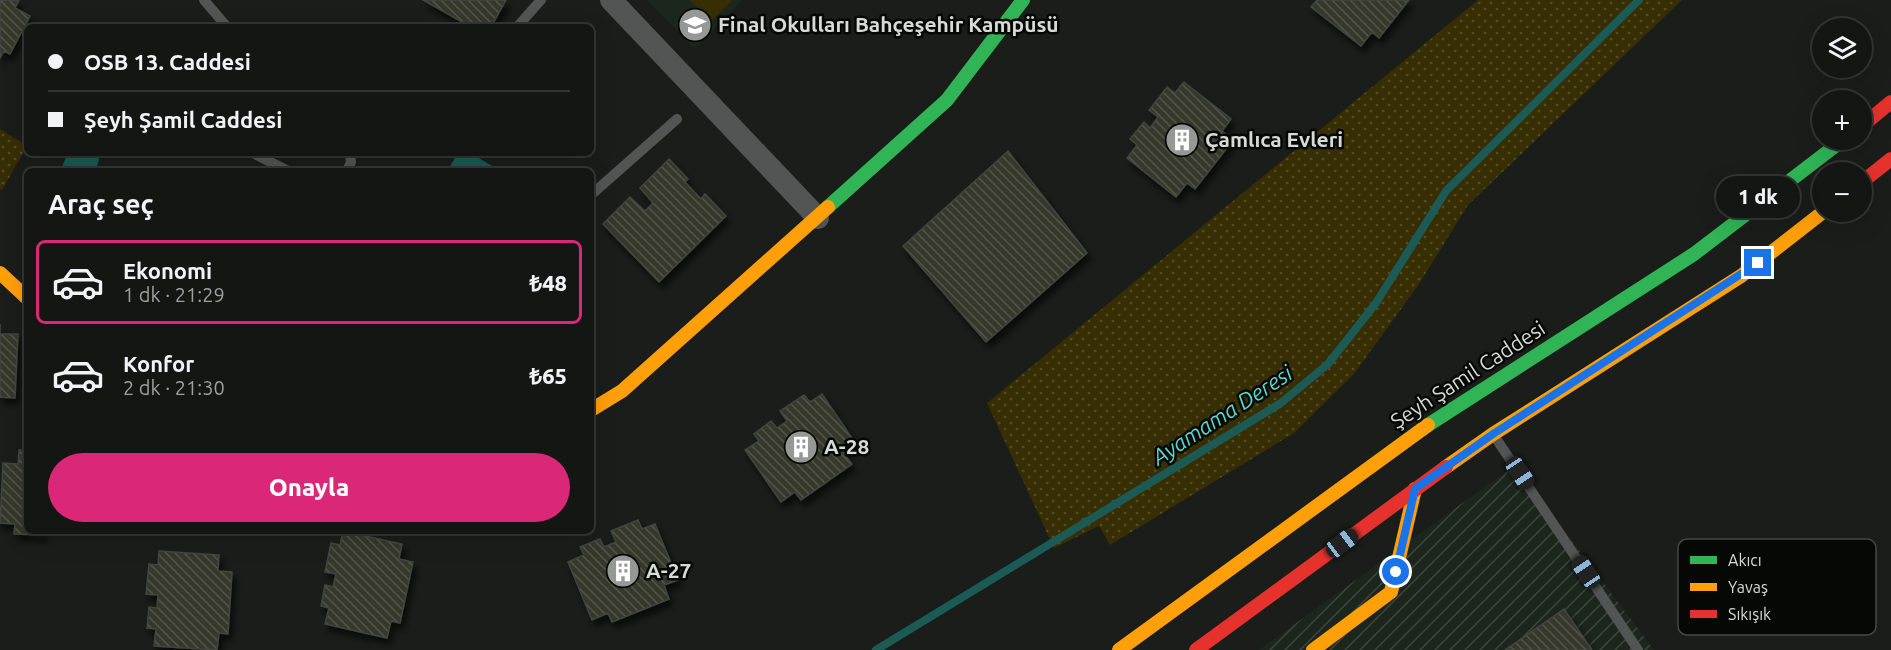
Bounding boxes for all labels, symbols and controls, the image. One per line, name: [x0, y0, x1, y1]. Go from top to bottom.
school or university icon: Final Okulları Bahçeşehir Kampüsü: [677, 7, 713, 43]
place label: Final Okulları Bahçeşehir Kampüsü: [718, 12, 1059, 36]
map controls: [1812, 18, 1872, 222]
button: layers: [1812, 18, 1872, 78]
text: OSB 13. Caddesi: [84, 49, 251, 74]
button: +: [1812, 90, 1872, 150]
text: Şeyh Şamil Caddesi: [84, 107, 282, 132]
building icon: Çamlıca Evleri: [1164, 122, 1200, 158]
place label: Çamlıca Evleri: [1205, 127, 1343, 151]
button: −: [1812, 162, 1872, 222]
callout: 1 dk: [1716, 176, 1800, 218]
text: 1 dk: [1738, 185, 1778, 208]
text: Araç seç: [48, 189, 154, 219]
route end: [1744, 249, 1771, 276]
icon: car: [51, 255, 105, 309]
text: Ekonomi: [123, 258, 212, 283]
text: ₺48: [530, 270, 567, 295]
text: 1 dk · 21:29: [123, 283, 225, 306]
street label: Şeyh Şamil Caddesi: [1386, 315, 1549, 433]
icon: car: [51, 348, 105, 402]
text: Konfor: [123, 351, 194, 376]
water label: Ayamama Deresi: [1146, 359, 1298, 470]
text: ₺65: [530, 363, 567, 388]
text: 2 dk · 21:30: [123, 376, 225, 399]
building icon: A-28: [783, 429, 819, 465]
place label: A-28: [824, 434, 869, 458]
button: Onayla: [48, 453, 570, 522]
car: [1502, 453, 1538, 493]
car: [1322, 525, 1362, 561]
legend: [1678, 539, 1876, 635]
text: Akıcı: [1728, 551, 1762, 569]
car: [1568, 552, 1604, 592]
building icon: A-27: [605, 553, 641, 589]
place label: A-27: [646, 558, 691, 582]
route start: [1382, 558, 1409, 585]
text: Yavaş: [1728, 578, 1768, 596]
text: Sıkışık: [1728, 605, 1771, 623]

